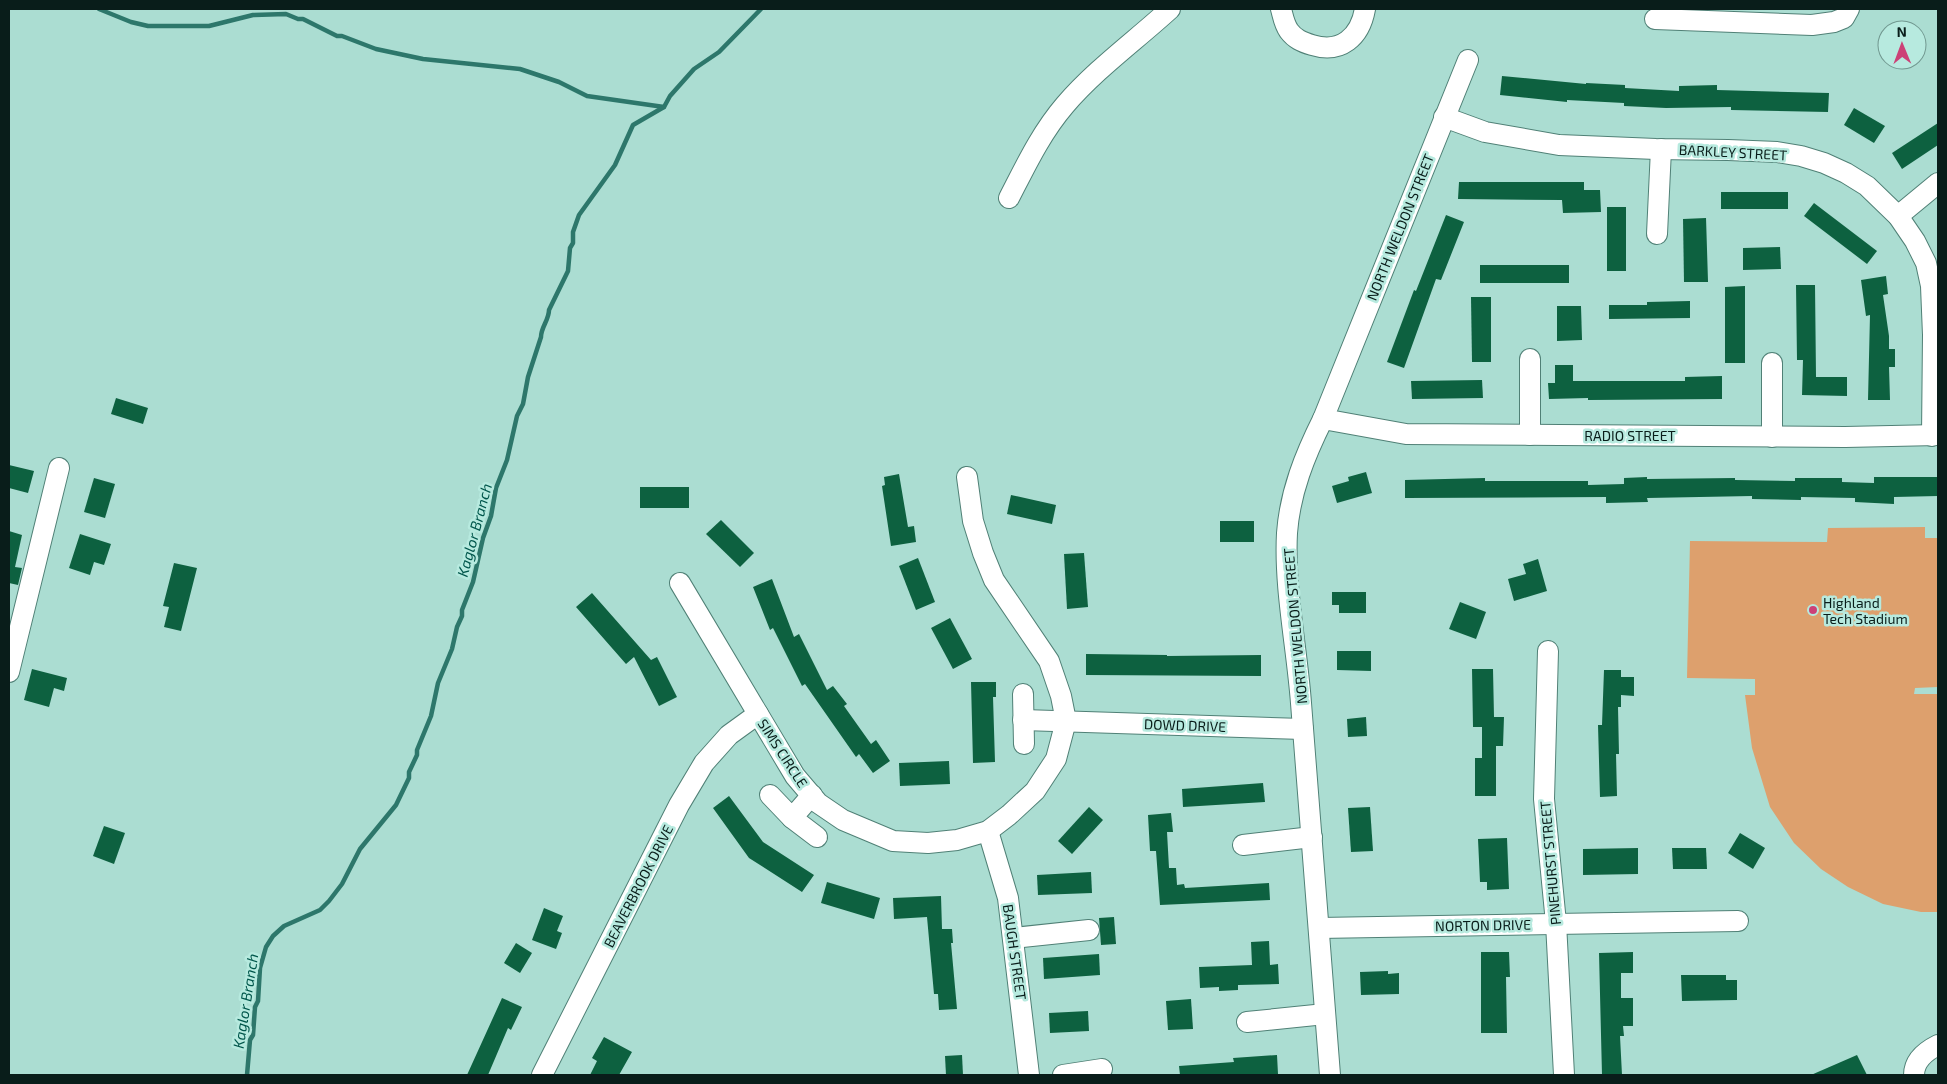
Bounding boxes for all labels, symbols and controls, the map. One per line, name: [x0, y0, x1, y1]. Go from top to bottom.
north arrow: [1877, 20, 1927, 70]
text: N: [1897, 23, 1907, 40]
street label: BARKLEY STREET: [1678, 141, 1788, 163]
street label: NORTH WELDON STREET: [1363, 151, 1437, 303]
street label: RADIO STREET: [1584, 427, 1676, 444]
water label: Kaglor Branch: [453, 481, 495, 579]
street label: NORTH WELDON STREET: [1280, 547, 1310, 705]
place label: Highland Tech Stadium: [1823, 594, 1908, 627]
marker: Highland Tech Stadium: [1807, 604, 1819, 616]
street label: DOWD DRIVE: [1144, 715, 1227, 735]
street label: SIMS CIRCLE: [755, 716, 811, 791]
street label: PINEHURST STREET: [1536, 800, 1564, 926]
street label: BEAVERBROOK DRIVE: [600, 822, 676, 950]
street label: BAUGH STREET: [1000, 903, 1030, 1001]
street label: NORTON DRIVE: [1435, 916, 1531, 934]
water label: Kaglor Branch: [229, 952, 261, 1050]

